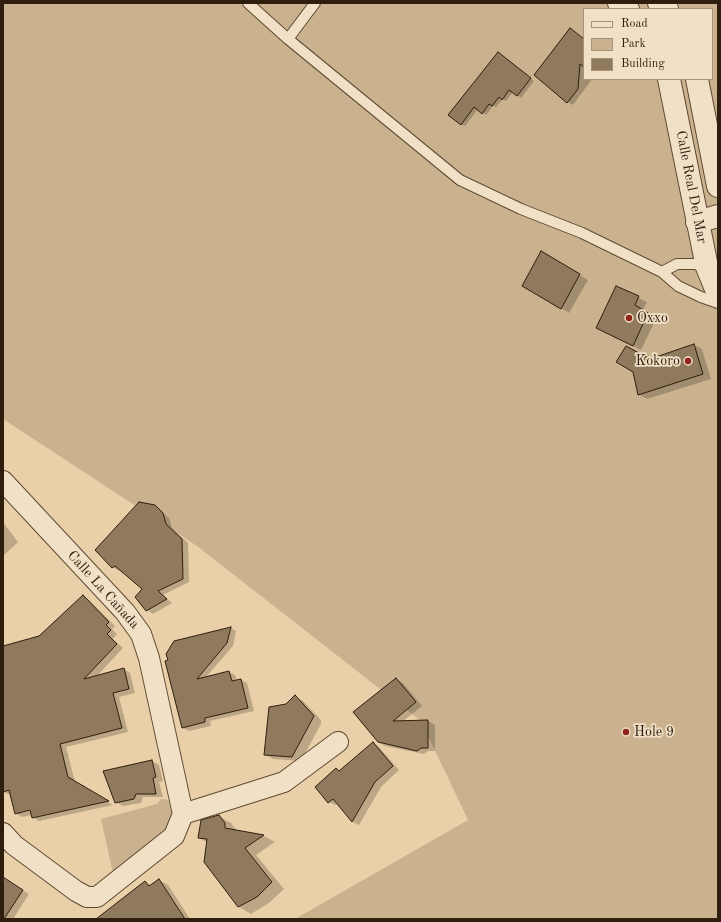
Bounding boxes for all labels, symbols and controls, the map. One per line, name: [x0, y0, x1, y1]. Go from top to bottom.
legend: [583, 8, 713, 80]
text: Road: [621, 18, 648, 30]
text: Park: [621, 38, 646, 50]
text: Building: [621, 58, 665, 70]
street label: Calle Real Del Mar: [672, 129, 710, 245]
place label: Oxxo: [637, 310, 668, 326]
marker: Oxxo: [624, 313, 634, 323]
place label: Kokoro: [636, 353, 680, 369]
marker: Kokoro: [683, 356, 693, 366]
street label: Calle La Cañada: [63, 547, 143, 633]
place label: Hole 9: [634, 724, 674, 740]
marker: Hole 9: [621, 727, 631, 737]

